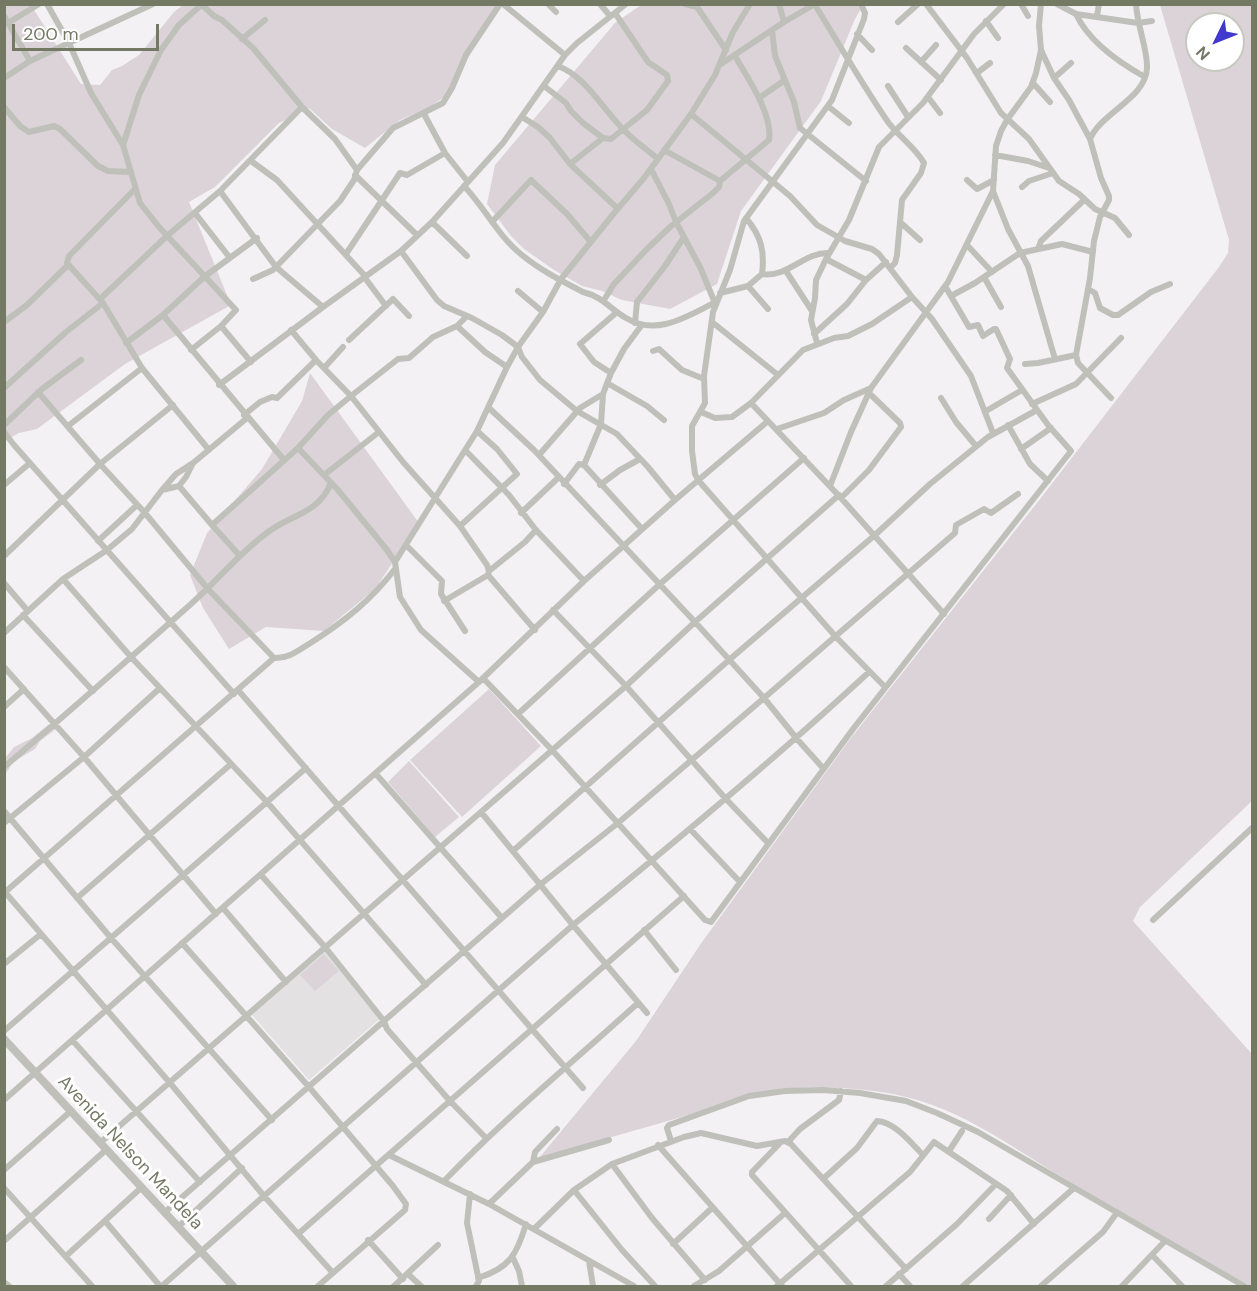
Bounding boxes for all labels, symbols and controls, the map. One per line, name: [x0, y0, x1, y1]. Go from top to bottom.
scale bar: [15, 12, 162, 50]
north arrow: [1185, 12, 1245, 72]
text: 200 m: [23, 22, 79, 46]
text: N: [1191, 42, 1215, 65]
street label: Avenida Nelson Mandela: [53, 1071, 207, 1235]

